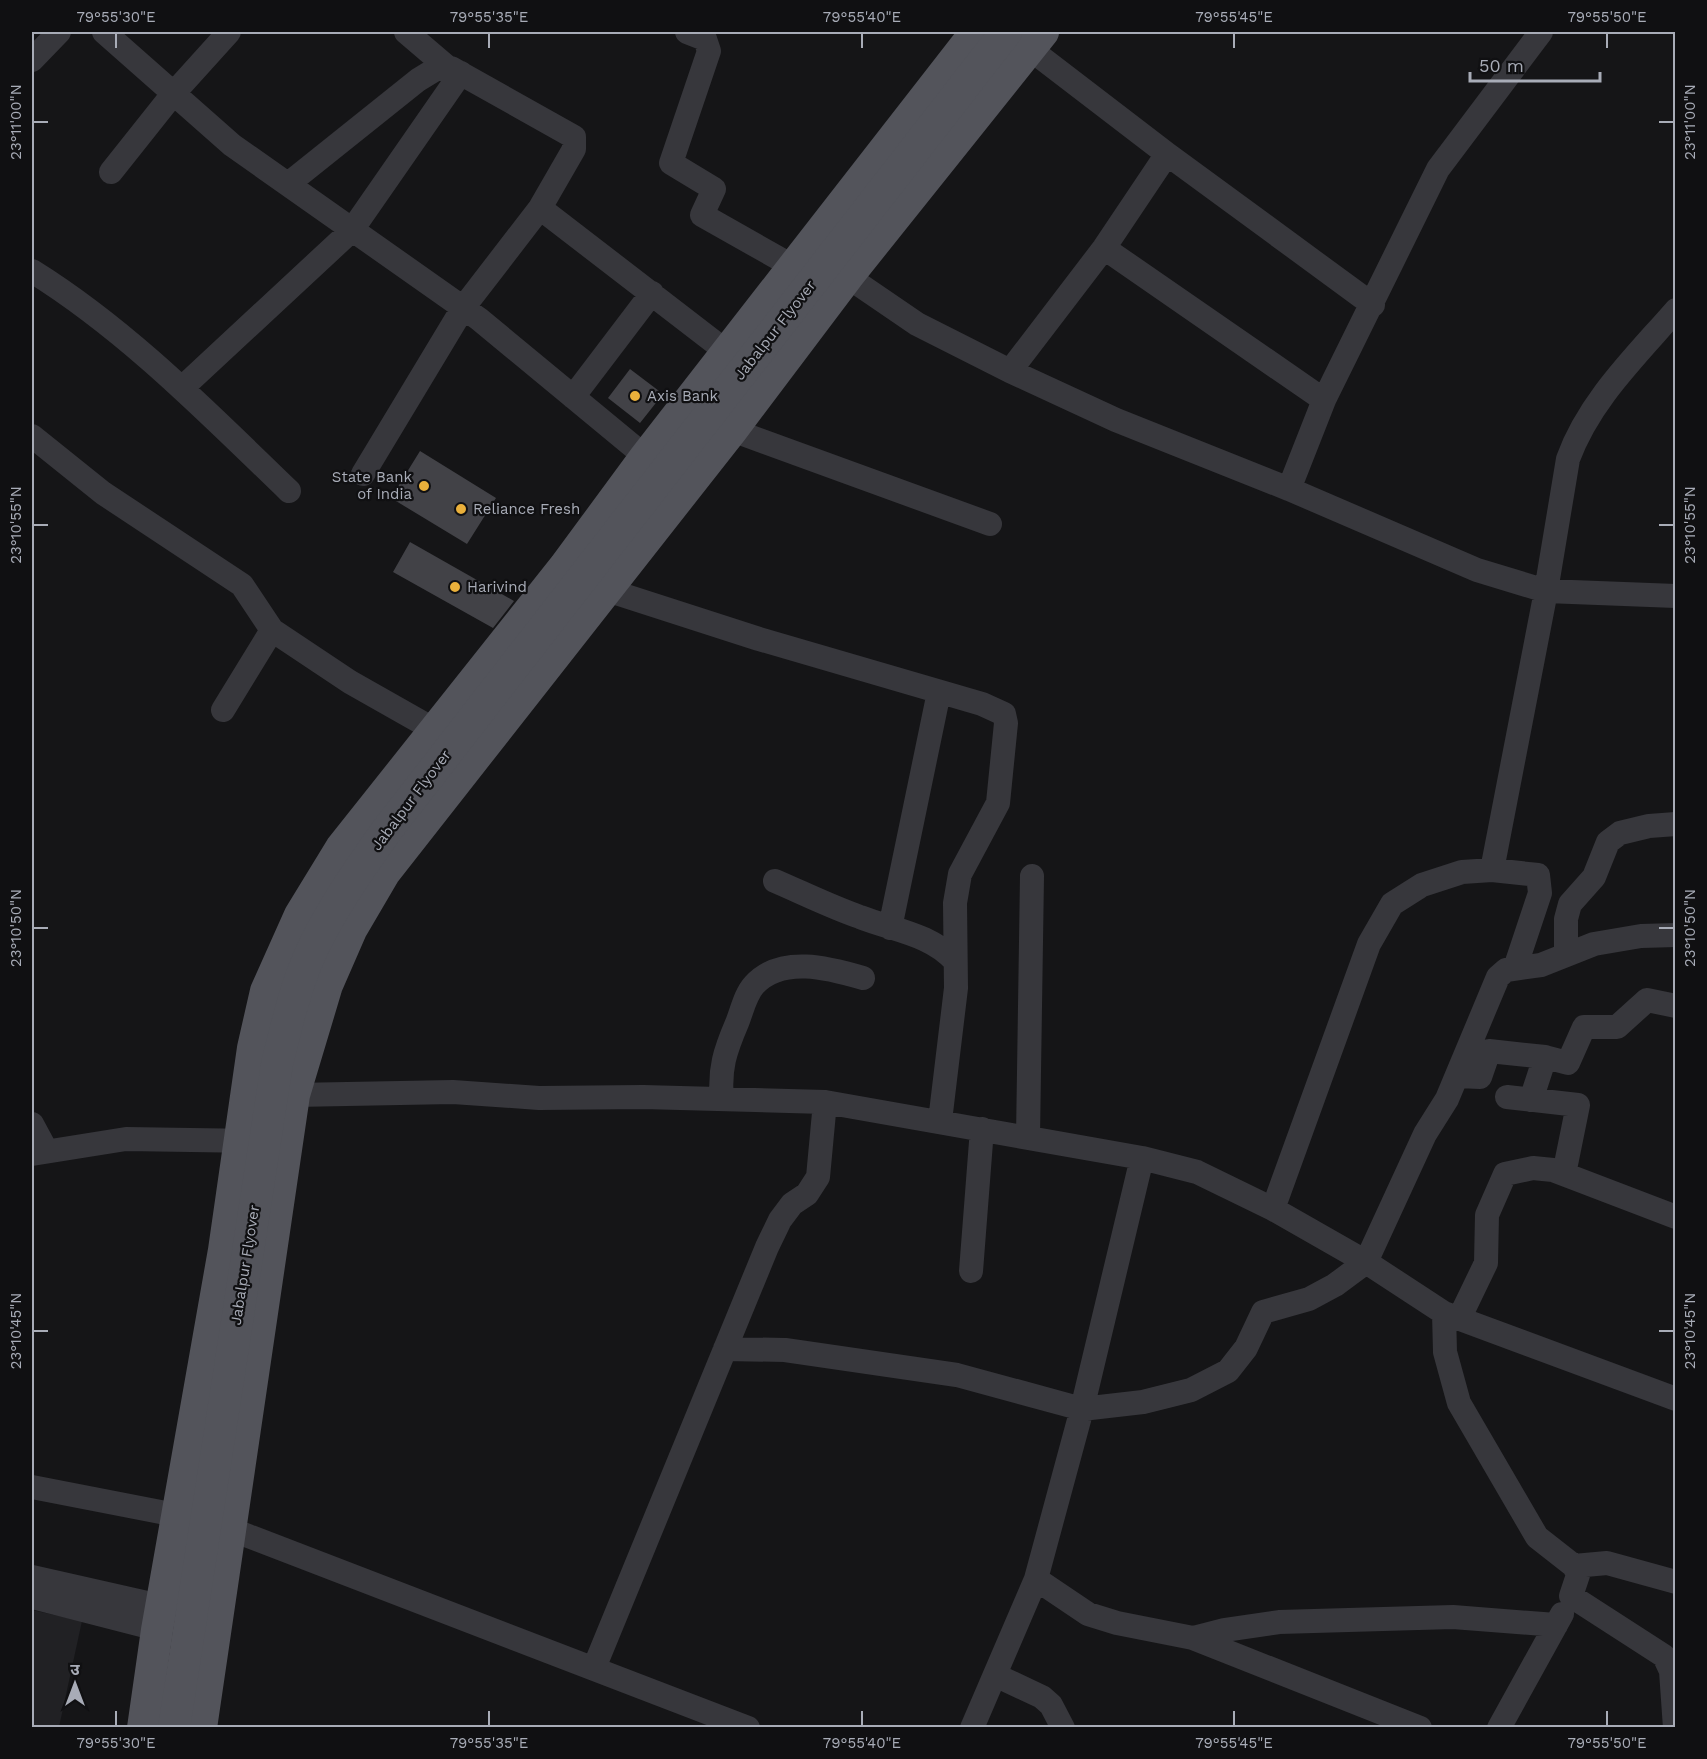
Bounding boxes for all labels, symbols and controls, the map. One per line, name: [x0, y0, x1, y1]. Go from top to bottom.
text: 79°55'30"E: [76, 8, 156, 26]
text: 79°55'35"E: [450, 8, 528, 26]
text: 79°55'40"E: [823, 8, 901, 26]
text: 79°55'45"E: [1195, 8, 1273, 26]
text: 79°55'50"E: [1567, 8, 1647, 26]
scale bar: [1470, 45, 1600, 83]
text: 50 m: [1479, 55, 1524, 76]
text: 23°11'00"N: [7, 84, 25, 160]
text: 23°11'00"N: [1681, 84, 1699, 160]
street label: Jabalpur Flyover: [731, 277, 819, 383]
place label: Axis Bank: [647, 387, 718, 405]
marker: Axis Bank: [628, 389, 642, 403]
place label: State Bank of India: [332, 468, 413, 503]
marker: State Bank of India: [417, 479, 431, 493]
text: 23°10'55"N: [7, 486, 25, 564]
text: 23°10'55"N: [1681, 486, 1699, 564]
place label: Reliance Fresh: [473, 500, 580, 518]
marker: Reliance Fresh: [454, 502, 468, 516]
place label: Harivind: [467, 578, 527, 596]
marker: Harivind: [448, 580, 462, 594]
street label: Jabalpur Flyover: [367, 746, 455, 854]
text: 23°10'50"N: [7, 889, 25, 967]
text: 23°10'50"N: [1681, 889, 1699, 967]
street label: Jabalpur Flyover: [227, 1204, 263, 1326]
text: 23°10'45"N: [7, 1293, 25, 1369]
text: 23°10'45"N: [1681, 1293, 1699, 1369]
north arrow: [45, 1654, 105, 1714]
text: उ: [70, 1660, 80, 1679]
text: 79°55'30"E: [76, 1734, 156, 1752]
text: 79°55'35"E: [450, 1734, 528, 1752]
text: 79°55'40"E: [823, 1734, 901, 1752]
text: 79°55'45"E: [1195, 1734, 1273, 1752]
text: 79°55'50"E: [1567, 1734, 1647, 1752]

